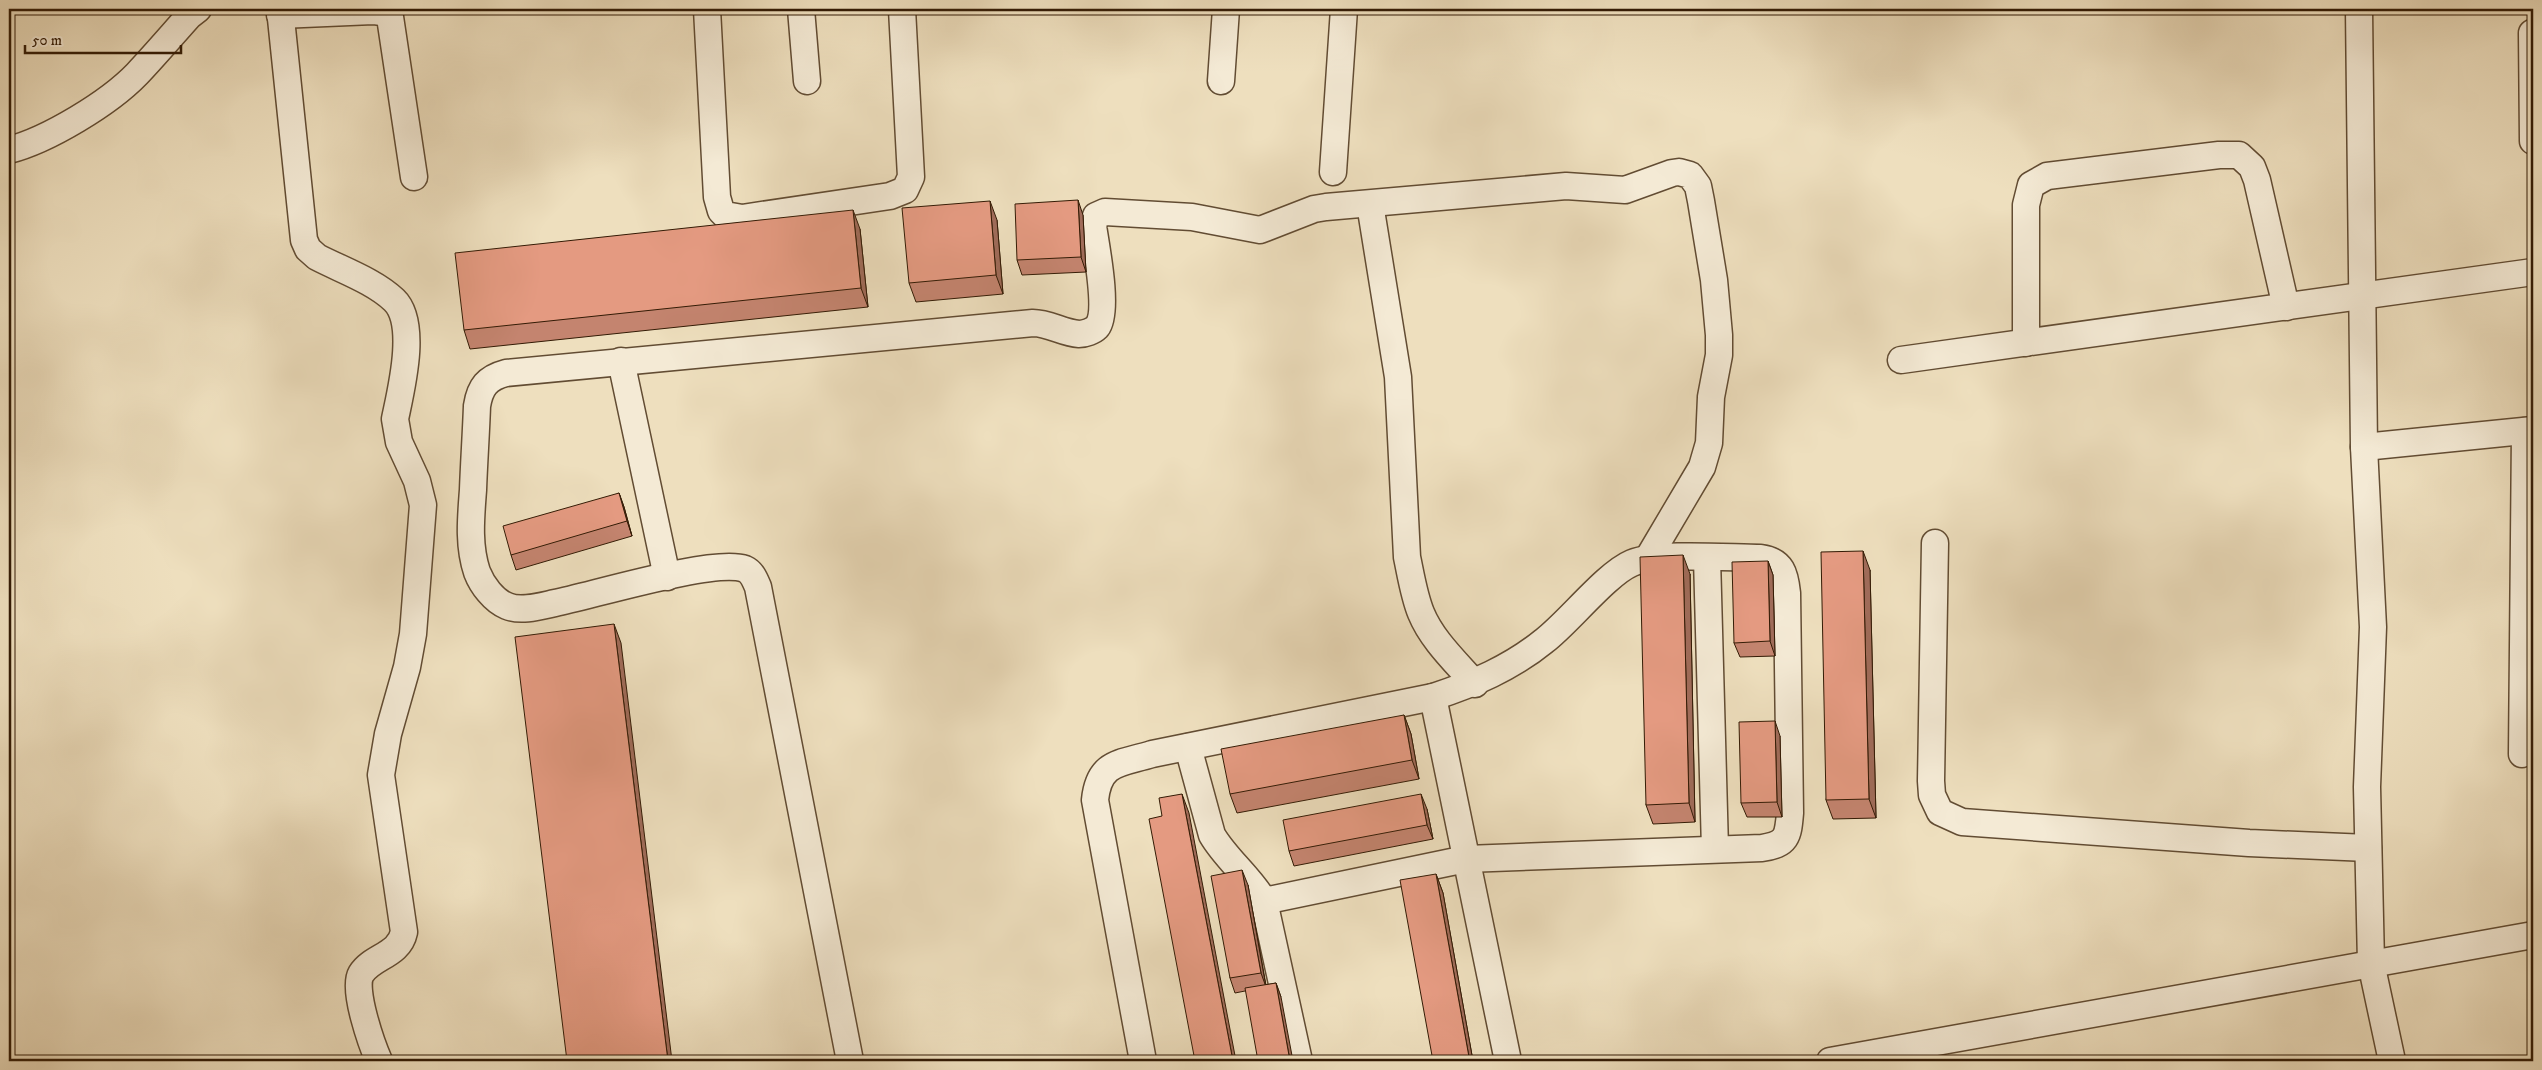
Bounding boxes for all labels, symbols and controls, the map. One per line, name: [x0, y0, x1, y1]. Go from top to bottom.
scale bar: [25, 22, 181, 54]
text: 50 m: [32, 31, 62, 50]

